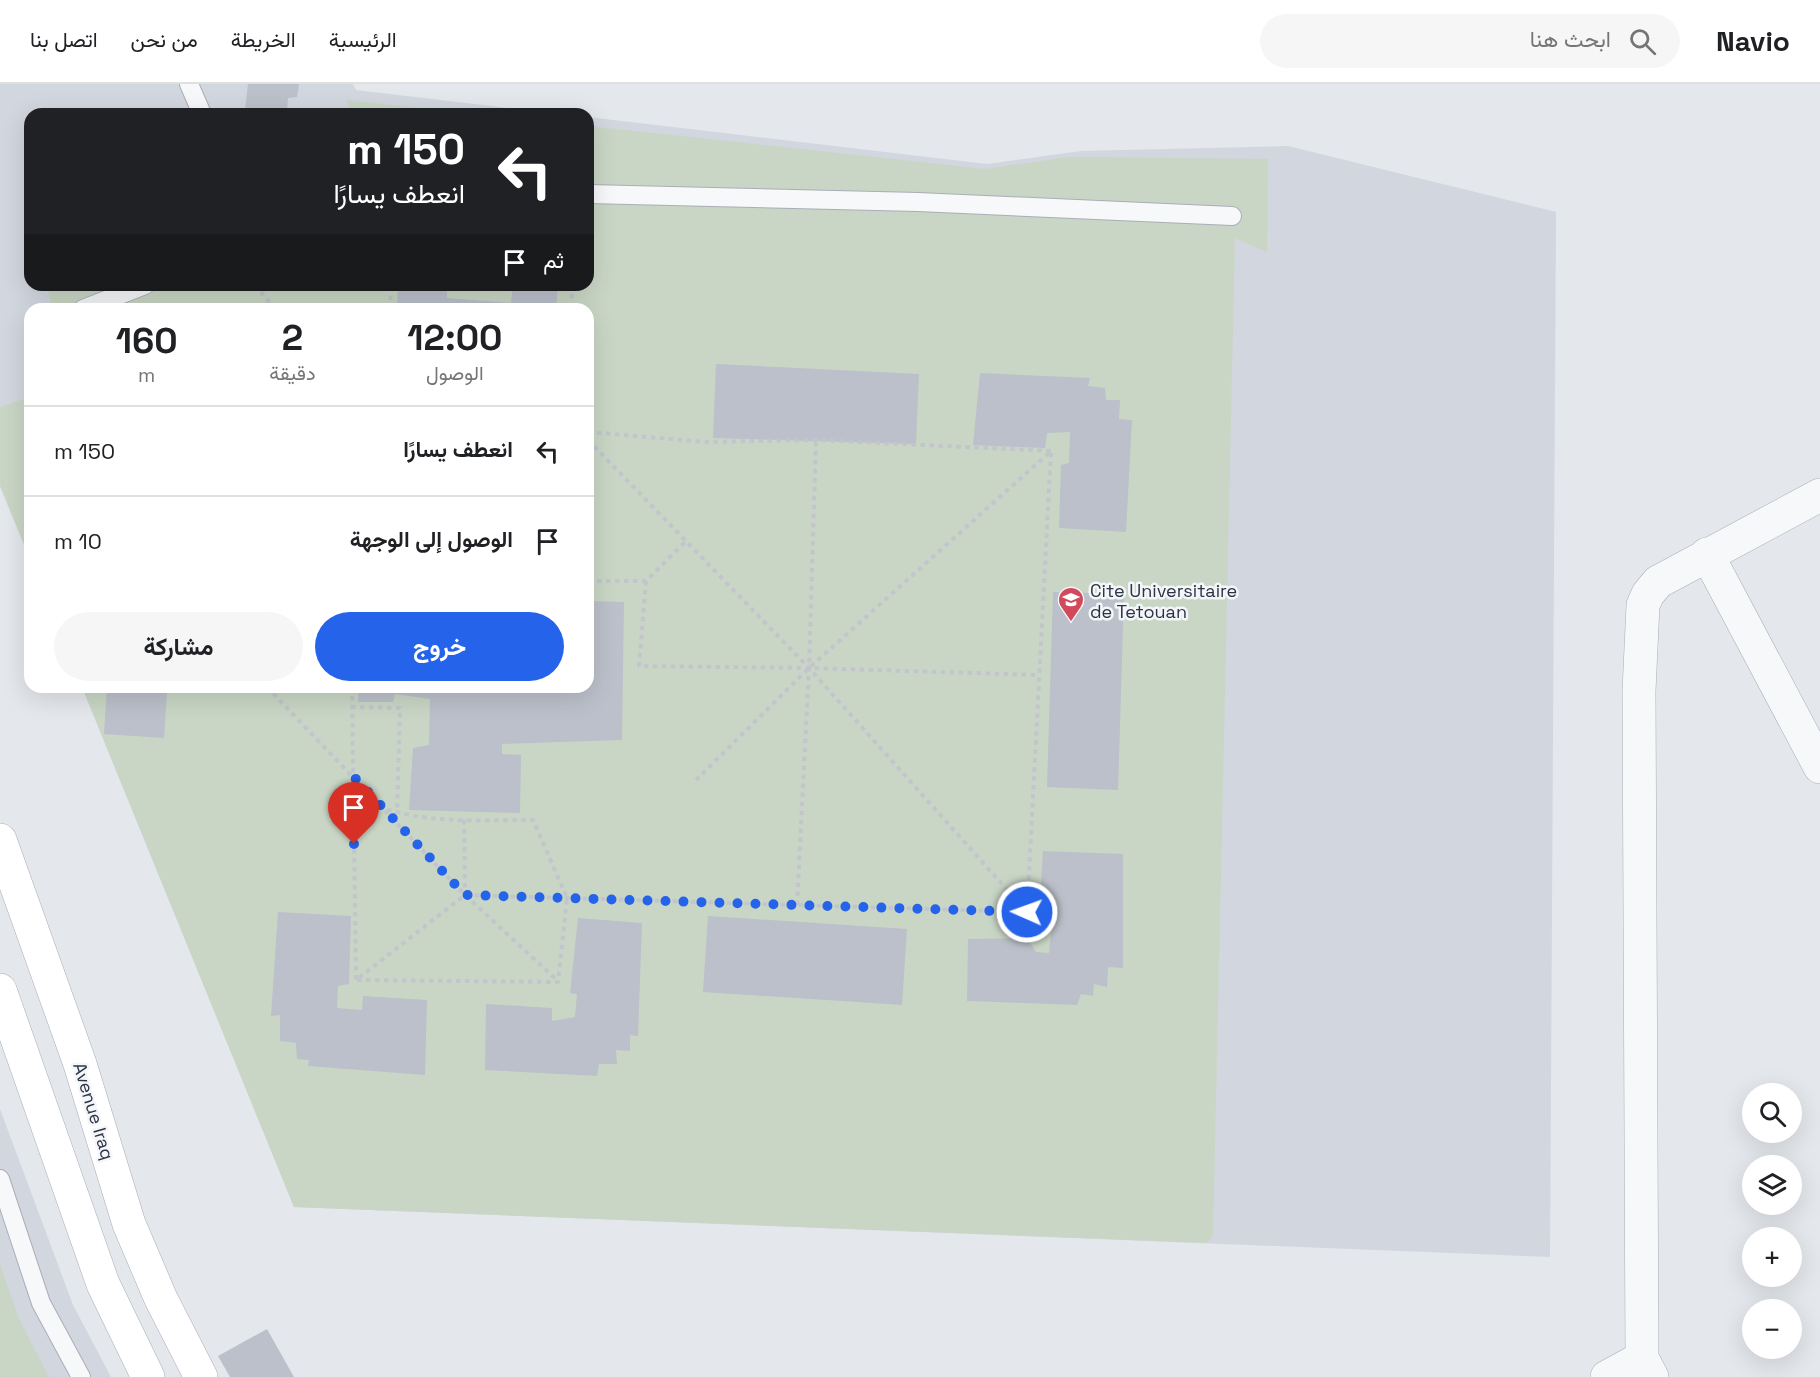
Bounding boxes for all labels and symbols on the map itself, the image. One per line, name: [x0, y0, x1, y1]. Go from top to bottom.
place label: Cite Universitaire de Tetouan: [1090, 579, 1237, 623]
school or university icon: Cite Universitaire de Tetouan: [1056, 585, 1086, 623]
pin: [328, 782, 379, 844]
position arrow: [995, 880, 1059, 944]
street label: Avenue Iraq: [68, 1059, 120, 1163]

